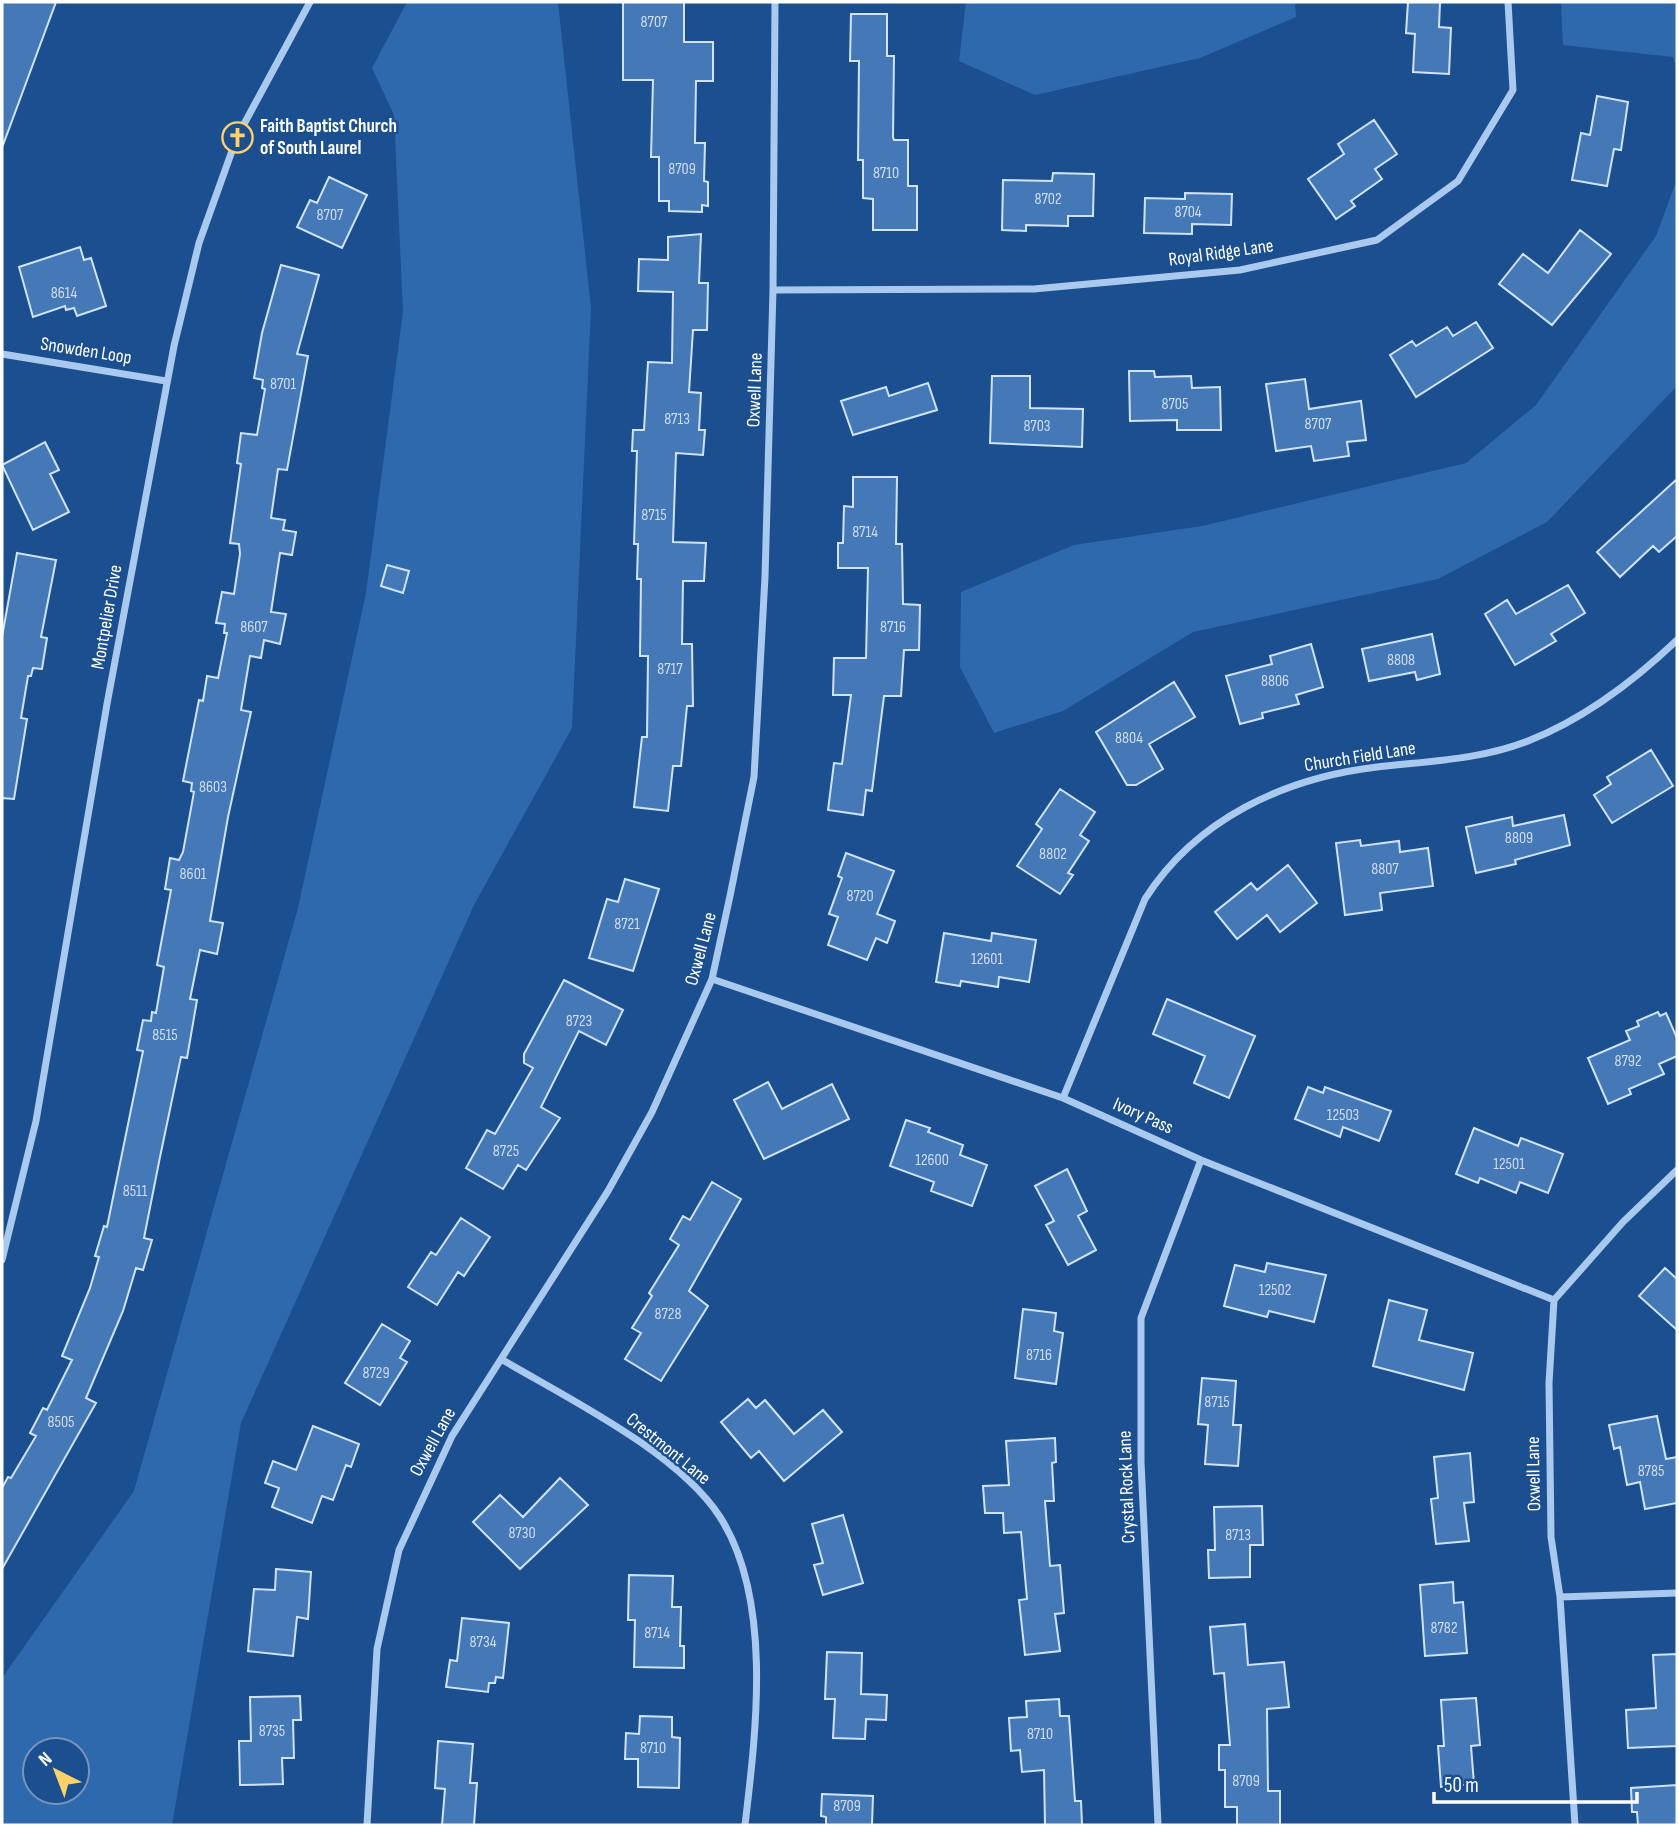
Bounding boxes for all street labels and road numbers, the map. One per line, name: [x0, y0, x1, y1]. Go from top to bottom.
street label: Royal Ridge Lane: [1167, 234, 1275, 272]
street label: Snowden Loop: [39, 332, 133, 370]
street label: Oxwell Lane: [742, 352, 768, 428]
street label: Montpelier Drive: [87, 563, 127, 671]
street label: Church Field Lane: [1303, 737, 1417, 777]
street label: Oxwell Lane: [680, 910, 722, 988]
street label: Ivory Pass: [1109, 1093, 1177, 1139]
street label: Oxwell Lane: [405, 1404, 461, 1480]
street label: Crestmont Lane: [621, 1408, 715, 1490]
street label: Crystal Rock Lane: [1114, 1430, 1140, 1544]
street label: Oxwell Lane: [1522, 1436, 1546, 1512]

